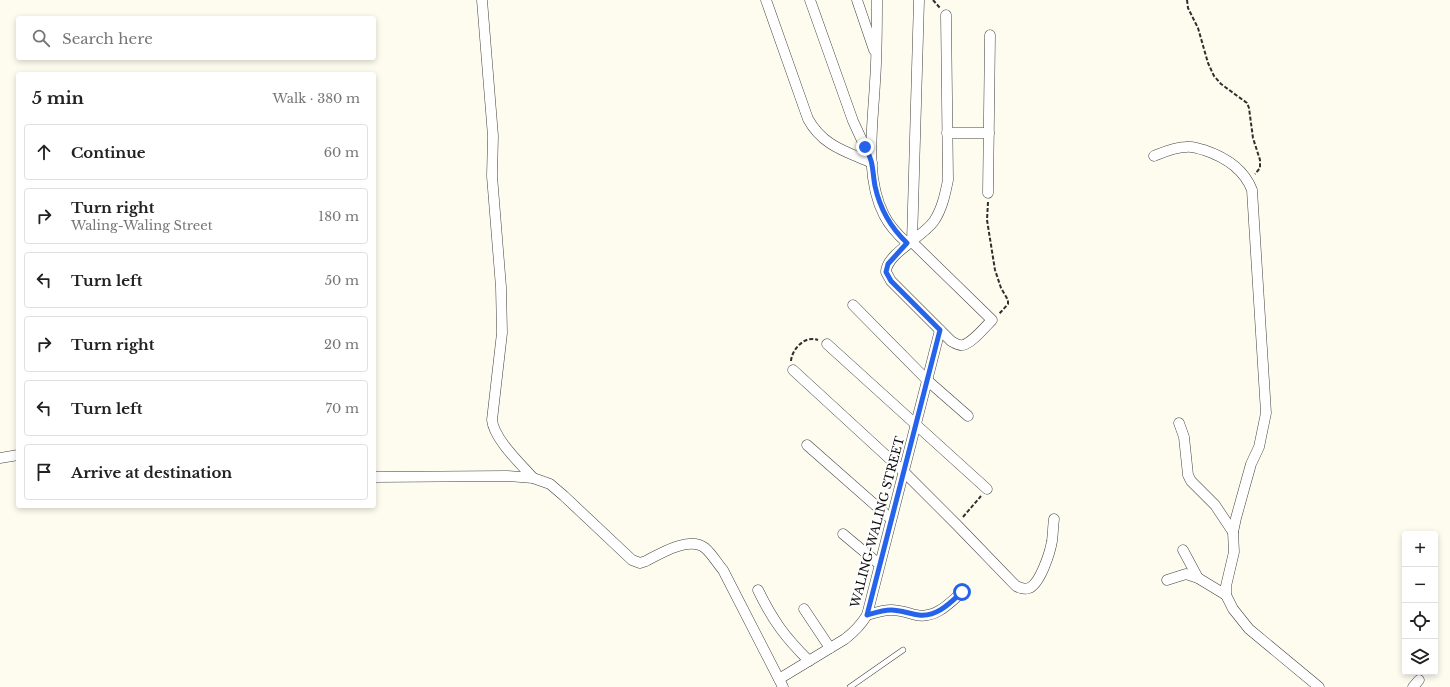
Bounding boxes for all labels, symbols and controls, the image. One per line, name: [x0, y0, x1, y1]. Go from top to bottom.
search box: [16, 16, 376, 60]
icon: search: [30, 27, 52, 49]
text: Search here: [62, 29, 153, 48]
text: 5 min: [32, 88, 84, 109]
text: Walk · 380 m: [273, 90, 360, 107]
route end: [856, 138, 874, 156]
icon: ahead: [33, 141, 55, 163]
text: Continue: [71, 143, 146, 162]
text: 60 m: [324, 144, 359, 161]
text: Turn right: [71, 198, 154, 217]
icon: right: [33, 205, 55, 227]
text: 180 m: [318, 208, 359, 225]
text: Waling-Waling Street: [71, 217, 213, 234]
icon: left: [33, 269, 55, 291]
text: Turn left: [71, 271, 142, 290]
text: 50 m: [325, 272, 359, 289]
icon: right: [33, 333, 55, 355]
text: Turn right: [71, 335, 154, 354]
text: 20 m: [324, 336, 359, 353]
icon: left: [33, 397, 55, 419]
text: Turn left: [71, 399, 142, 418]
text: 70 m: [326, 400, 359, 417]
street label: WALING-WALING STREET: [847, 434, 907, 610]
icon: arrive: [33, 461, 55, 483]
text: Arrive at destination: [71, 463, 232, 482]
map controls: [1402, 531, 1438, 675]
button: +: [1402, 531, 1438, 567]
button: −: [1402, 567, 1438, 603]
route start: [953, 583, 971, 601]
button: locate: [1402, 603, 1438, 639]
button: layers: [1402, 639, 1438, 675]

